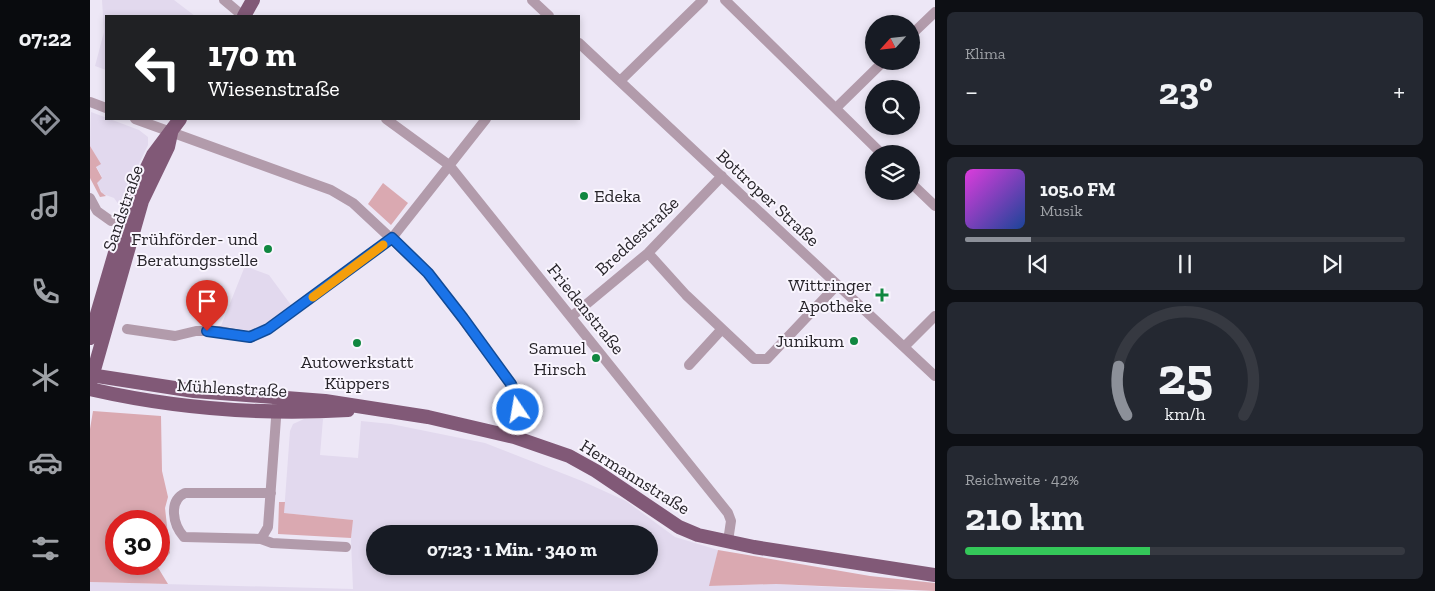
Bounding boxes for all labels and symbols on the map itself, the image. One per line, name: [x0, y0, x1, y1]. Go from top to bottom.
north arrow: [865, 15, 920, 70]
street label: Bottroper Straße: [712, 145, 824, 251]
street label: Sandstraße: [98, 162, 148, 254]
place label: Edeka: [594, 185, 641, 207]
marker: Edeka: [578, 190, 590, 202]
street label: Breddestraße: [591, 192, 683, 280]
place label: Frühförder- und Beratungsstelle: [131, 228, 258, 271]
marker: Frühförder- und Beratungsstelle: [262, 243, 274, 255]
street label: Friedenstraße: [543, 259, 629, 359]
place label: Wittringer Apotheke: [788, 274, 872, 317]
pin: [186, 280, 228, 331]
marker: Wittringer Apotheke: [876, 289, 888, 301]
place label: Junikum: [776, 330, 844, 352]
marker: Junikum: [848, 335, 860, 347]
marker: Autowerkstatt Küppers: [351, 337, 363, 349]
place label: Samuel Hirsch: [529, 337, 586, 380]
place label: Autowerkstatt Küppers: [301, 351, 414, 394]
marker: Samuel Hirsch: [590, 352, 602, 364]
street label: Mühlenstraße: [176, 374, 288, 402]
position arrow: [491, 383, 543, 435]
street label: Hermannstraße: [576, 435, 694, 519]
speed limit sign: 30: [105, 510, 170, 575]

